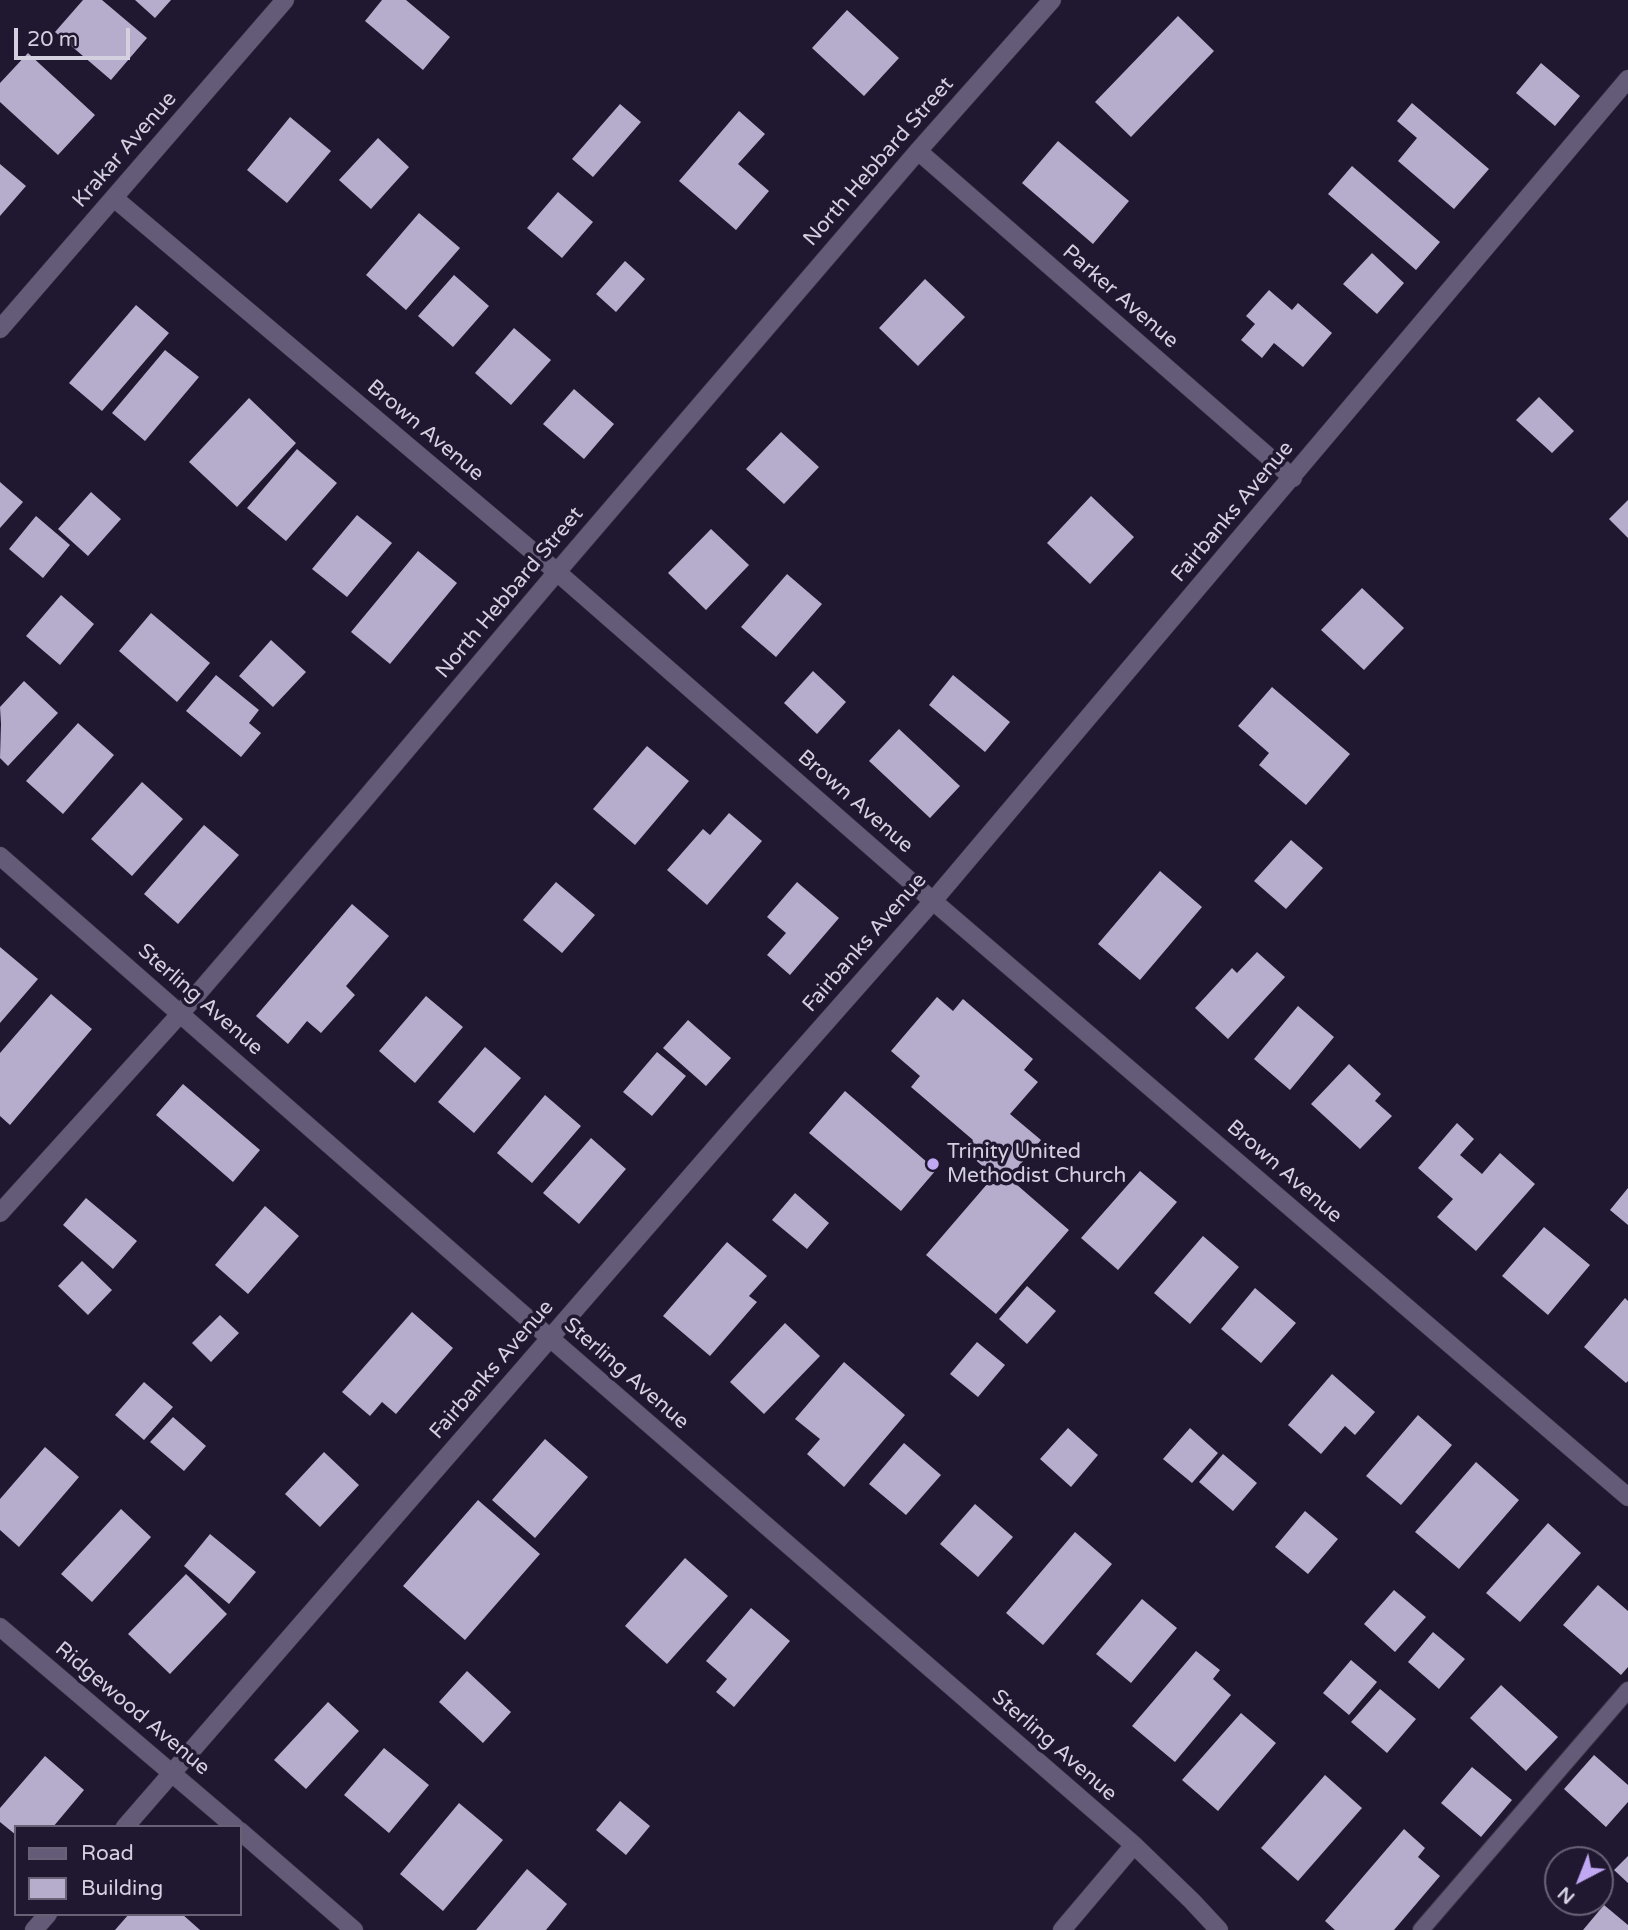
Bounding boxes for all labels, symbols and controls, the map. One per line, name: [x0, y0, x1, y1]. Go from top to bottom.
scale bar: [18, 14, 133, 58]
text: 20 m: [27, 27, 78, 52]
street label: North Hebbard Street: [799, 72, 959, 252]
street label: Krakar Avenue: [68, 87, 182, 213]
street label: Parker Avenue: [1057, 240, 1183, 354]
street label: Brown Avenue: [361, 375, 489, 487]
street label: Fairbanks Avenue: [1167, 436, 1299, 588]
street label: North Hebbard Street: [431, 502, 589, 684]
street label: Brown Avenue: [792, 745, 918, 859]
street label: Fairbanks Avenue: [798, 868, 932, 1018]
street label: Sterling Avenue: [132, 939, 268, 1061]
street label: Brown Avenue: [1221, 1115, 1347, 1229]
place label: Trinity United Methodist Church: [947, 1139, 1126, 1189]
marker: Trinity United Methodist Church: [925, 1156, 941, 1172]
street label: Fairbanks Avenue: [425, 1295, 559, 1445]
street label: Sterling Avenue: [558, 1313, 694, 1435]
street label: Ridgewood Avenue: [49, 1637, 215, 1781]
street label: Sterling Avenue: [986, 1685, 1122, 1807]
legend: [14, 1825, 242, 1916]
text: Road: [81, 1841, 134, 1866]
north arrow: [1544, 1846, 1614, 1916]
text: Building: [81, 1876, 163, 1901]
text: N: [1553, 1882, 1579, 1908]

